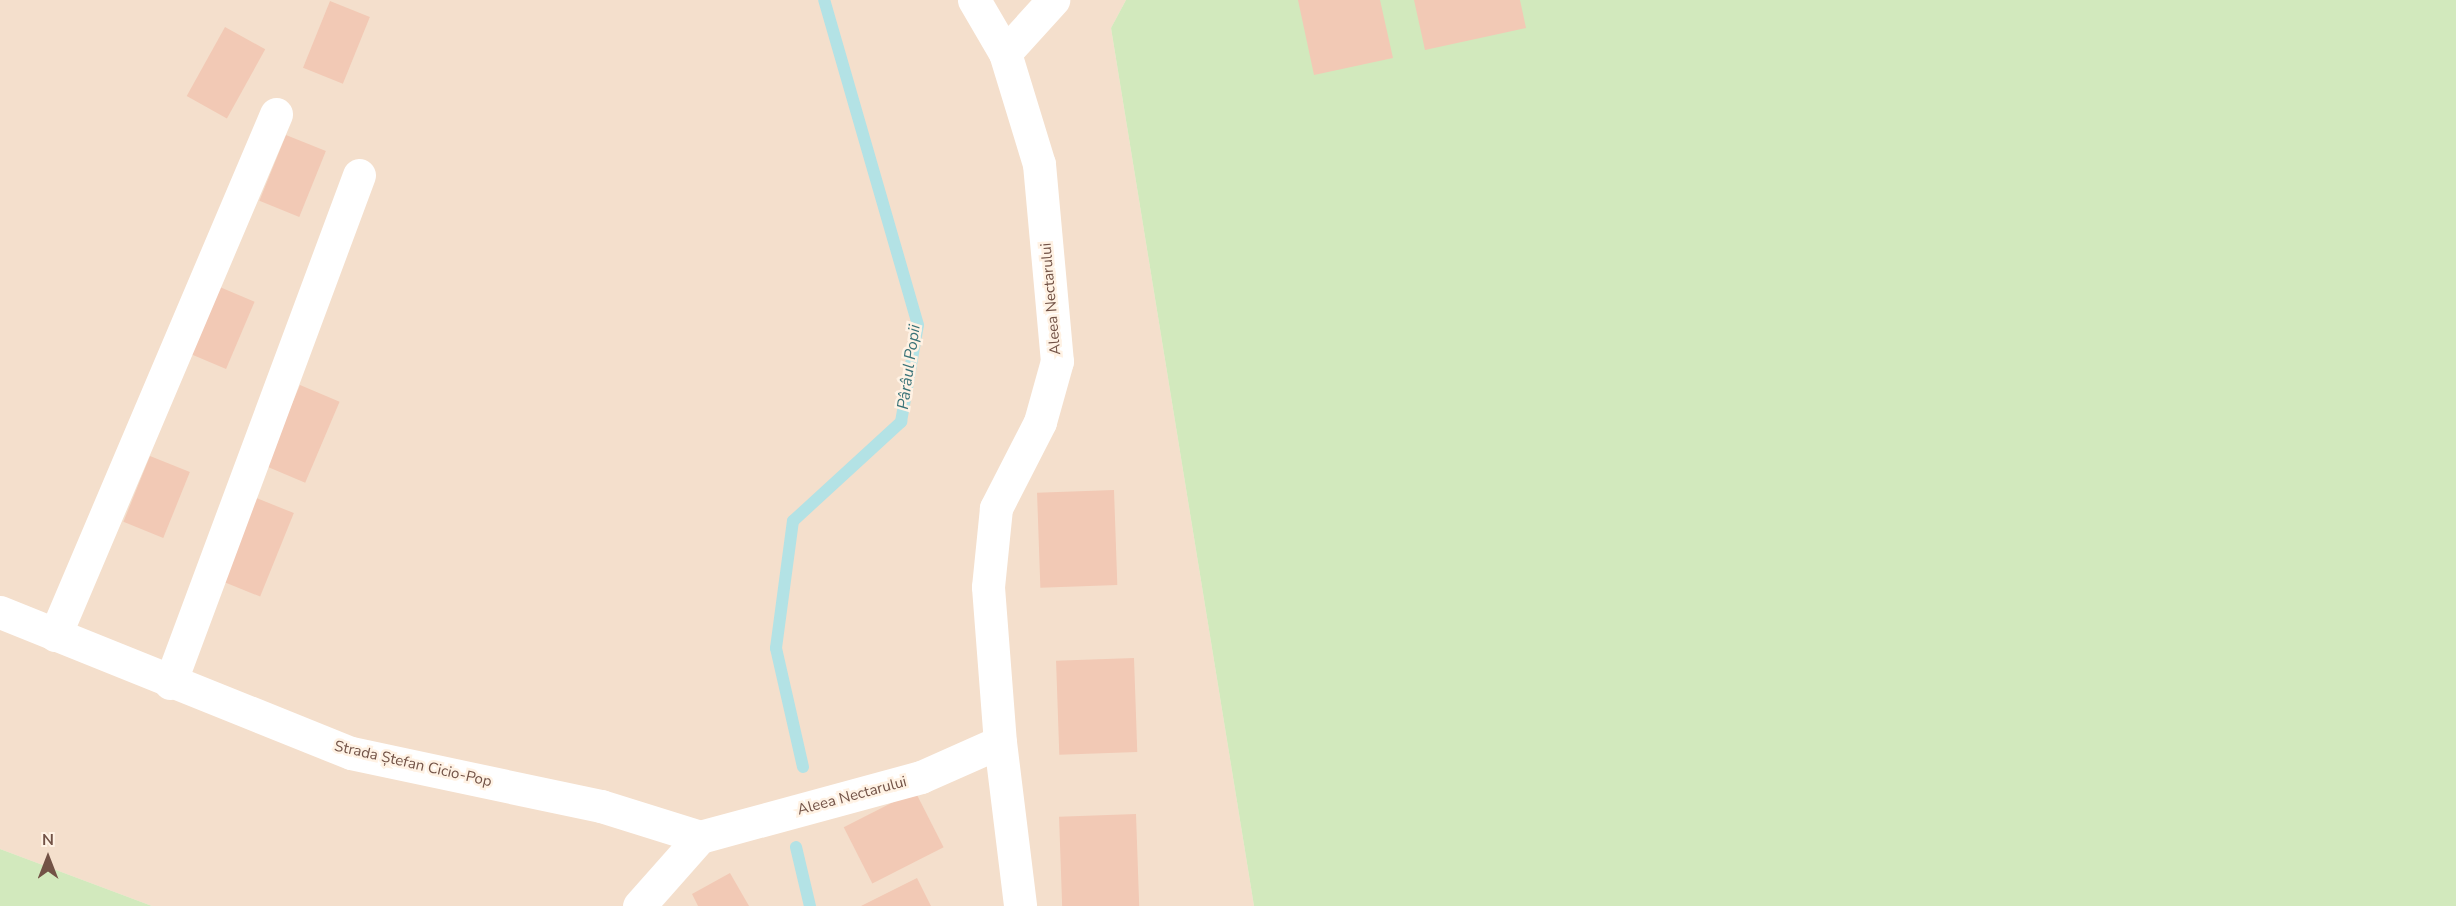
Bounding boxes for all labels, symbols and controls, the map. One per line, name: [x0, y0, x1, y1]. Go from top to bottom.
street label: Aleea Nectarului: [1037, 242, 1065, 356]
water label: Pârâul Popii: [894, 323, 924, 411]
street label: Strada Ștefan Cicio-Pop: [333, 737, 493, 791]
street label: Aleea Nectarului: [795, 773, 909, 819]
north arrow: [18, 828, 78, 888]
text: N: [42, 829, 54, 851]

